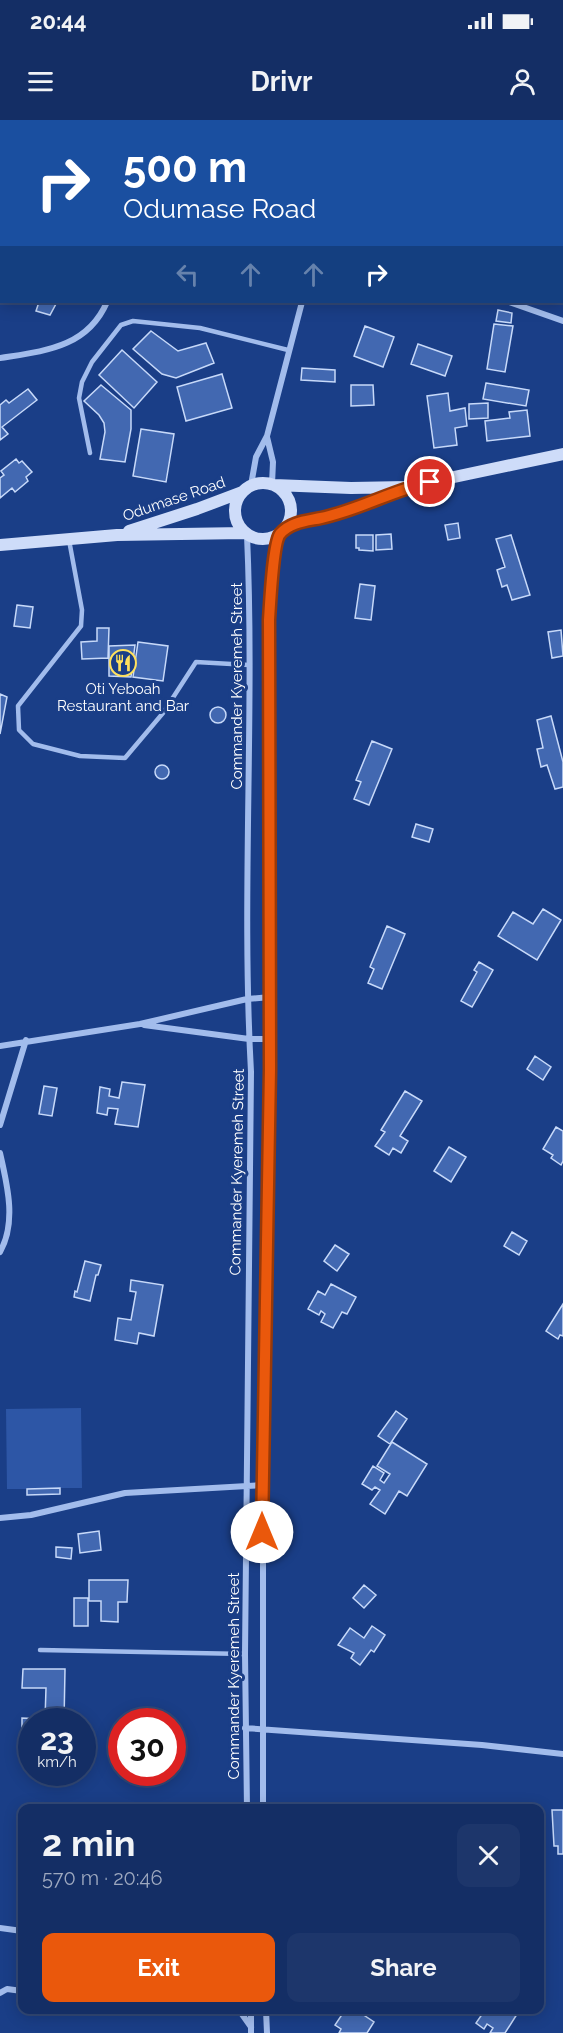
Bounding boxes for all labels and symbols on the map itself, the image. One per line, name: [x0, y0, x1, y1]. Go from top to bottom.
pin: [404, 456, 455, 507]
street label: Odumase Road: [120, 473, 228, 525]
street label: Commander Kyeremeh Street: [228, 583, 246, 789]
restaurant icon: Oti Yeboah Restaurant and Bar: [108, 648, 138, 678]
place label: Oti Yeboah Restaurant and Bar: [57, 680, 190, 715]
street label: Commander Kyeremeh Street: [226, 1068, 248, 1276]
position arrow: [230, 1500, 294, 1564]
street label: Commander Kyeremeh Street: [225, 1573, 243, 1779]
speed limit sign: 30: [108, 1708, 186, 1786]

